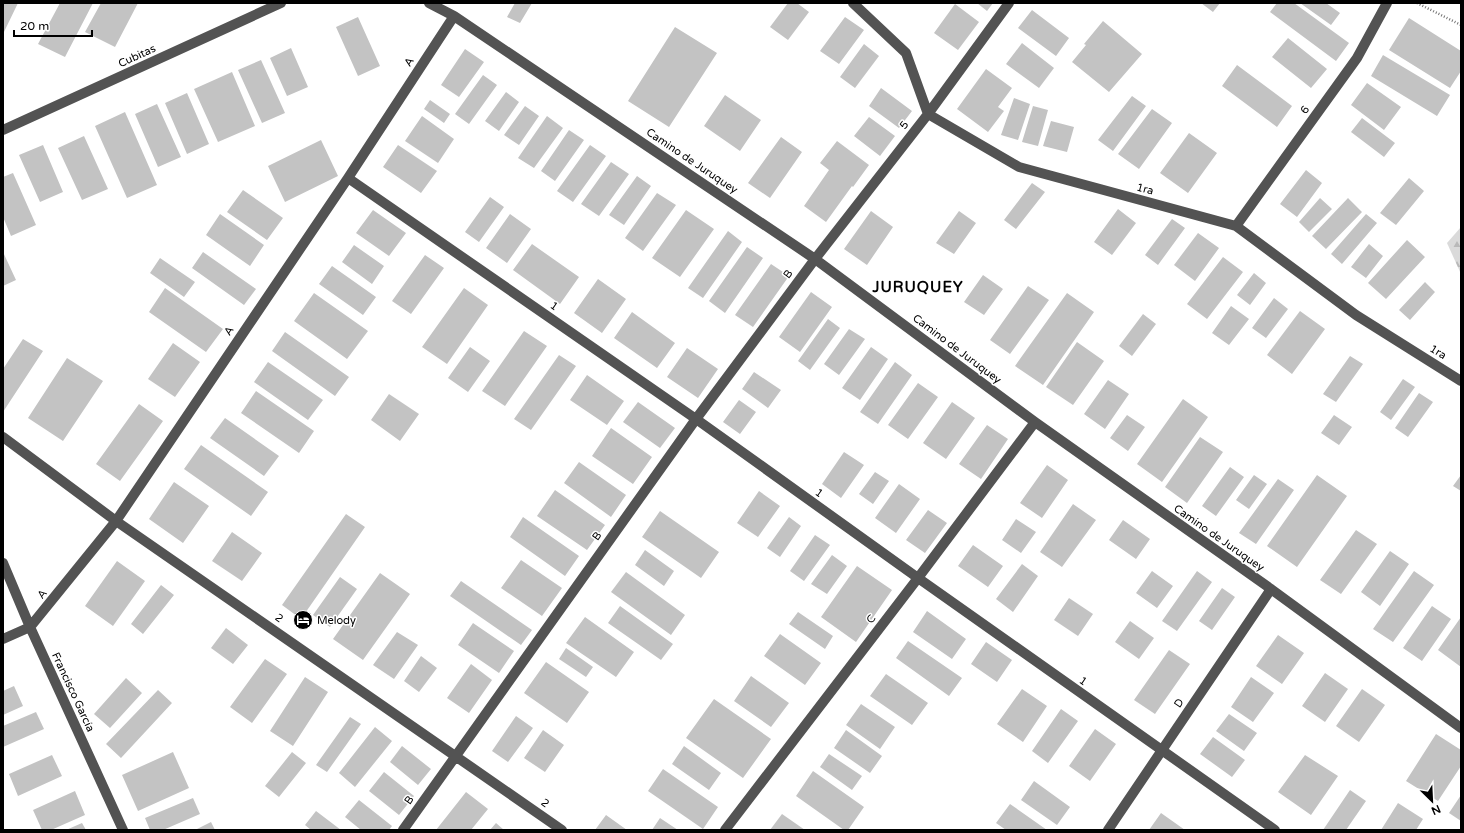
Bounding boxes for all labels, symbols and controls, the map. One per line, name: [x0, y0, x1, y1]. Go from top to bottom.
scale bar: [14, 12, 92, 38]
text: 20 m: [20, 19, 49, 33]
street label: Cubitas: [116, 42, 158, 70]
street label: A: [401, 55, 417, 69]
street label: 6: [1298, 103, 1312, 117]
street label: 5: [897, 118, 911, 132]
street label: Camino de Juruquey: [644, 126, 740, 196]
street label: 1ra: [1135, 180, 1155, 198]
street label: B: [781, 267, 796, 281]
district label: JURUQUEY: [871, 278, 964, 296]
street label: 1: [547, 299, 561, 313]
street label: Camino de Juruquey: [910, 311, 1004, 387]
street label: A: [221, 324, 237, 338]
street label: 1ra: [1427, 342, 1449, 362]
street label: 1: [812, 486, 826, 500]
street label: Camino de Juruquey: [1171, 502, 1267, 574]
street label: B: [590, 529, 605, 543]
street label: A: [34, 587, 50, 601]
hotel icon: Melody: [292, 609, 314, 631]
street label: 2: [272, 611, 286, 625]
street label: C: [864, 612, 879, 626]
place label: Melody: [317, 614, 356, 627]
street label: Francisco García: [49, 650, 97, 734]
street label: 1: [1076, 674, 1090, 688]
street label: D: [1171, 696, 1187, 710]
north arrow: [1412, 781, 1452, 821]
street label: B: [401, 793, 417, 807]
street label: 2: [538, 796, 552, 810]
text: N: [1429, 802, 1443, 817]

